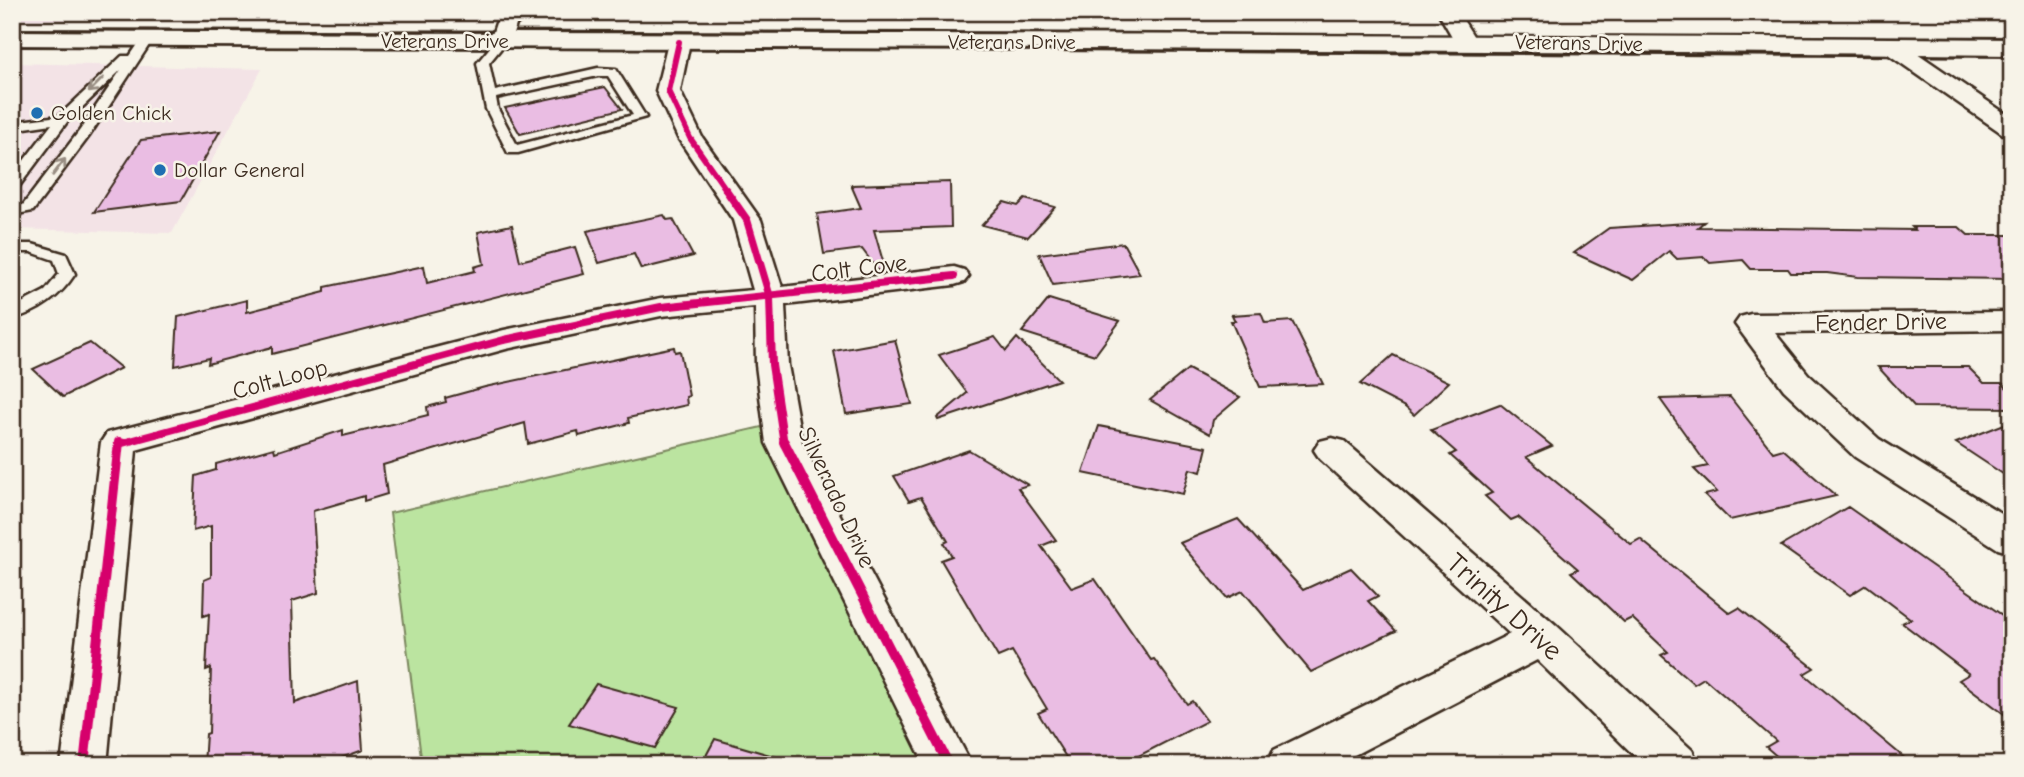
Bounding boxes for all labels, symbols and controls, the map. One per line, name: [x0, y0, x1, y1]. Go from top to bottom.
street label: Veterans Drive: [381, 29, 509, 53]
street label: Veterans Drive: [948, 30, 1076, 54]
street label: Veterans Drive: [1515, 30, 1643, 56]
one-way arrow: [88, 77, 105, 94]
place label: Golden Chick: [51, 101, 171, 125]
marker: Golden Chick: [29, 105, 45, 121]
one-way arrow: [52, 158, 67, 177]
place label: Dollar General: [174, 158, 305, 182]
marker: Dollar General: [152, 162, 168, 178]
street label: Colt Cove: [809, 248, 909, 288]
street label: Fender Drive: [1815, 307, 1947, 337]
street label: Colt Loop: [229, 353, 331, 405]
street label: Silverado Drive: [792, 422, 882, 572]
street label: Trinity Drive: [1440, 547, 1569, 667]

